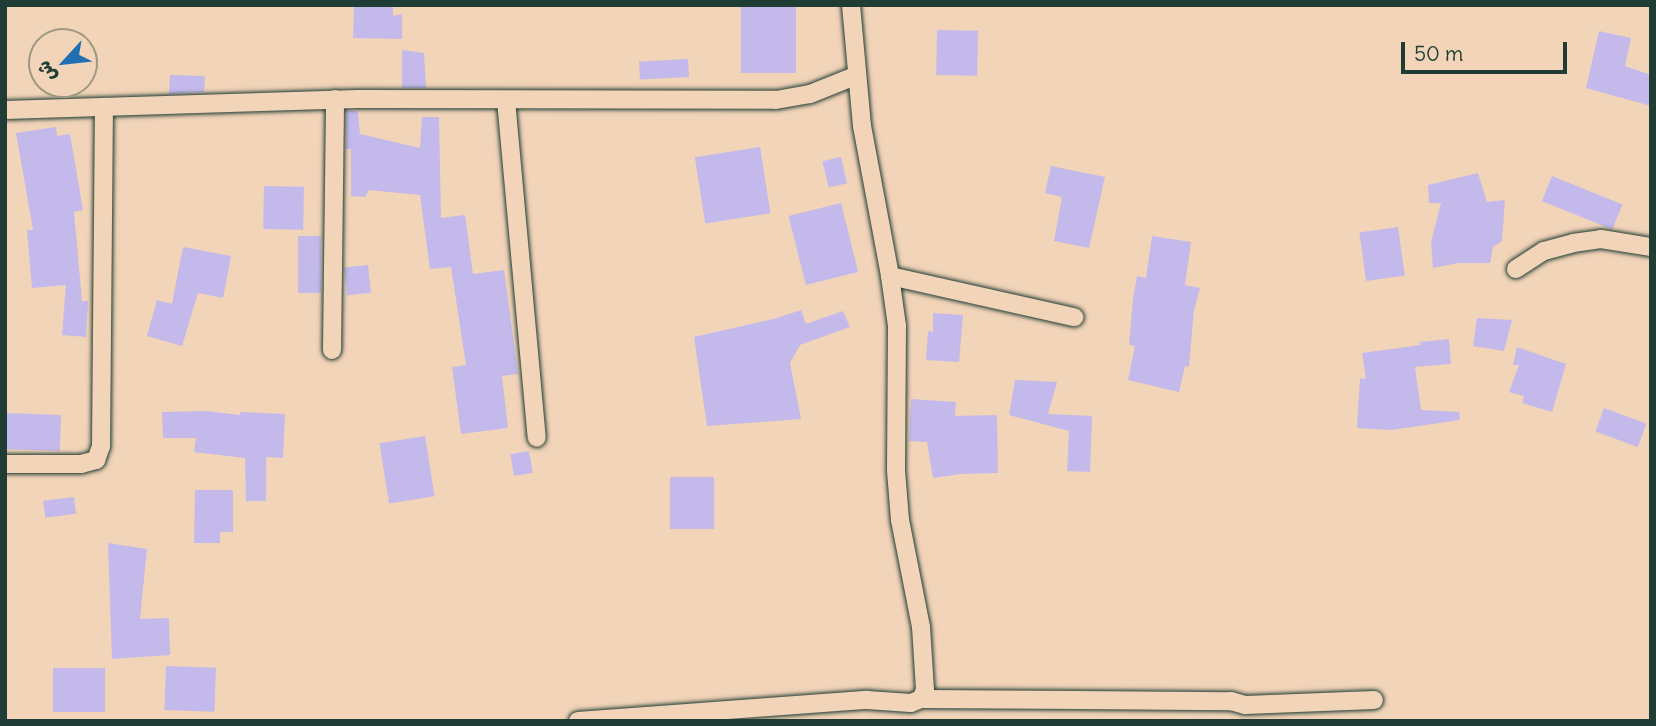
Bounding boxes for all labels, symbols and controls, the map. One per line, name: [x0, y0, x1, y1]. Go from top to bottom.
north arrow: [28, 28, 98, 98]
scale bar: [1404, 28, 1570, 72]
text: 50 m: [1414, 40, 1463, 67]
text: ش: [31, 57, 62, 86]

